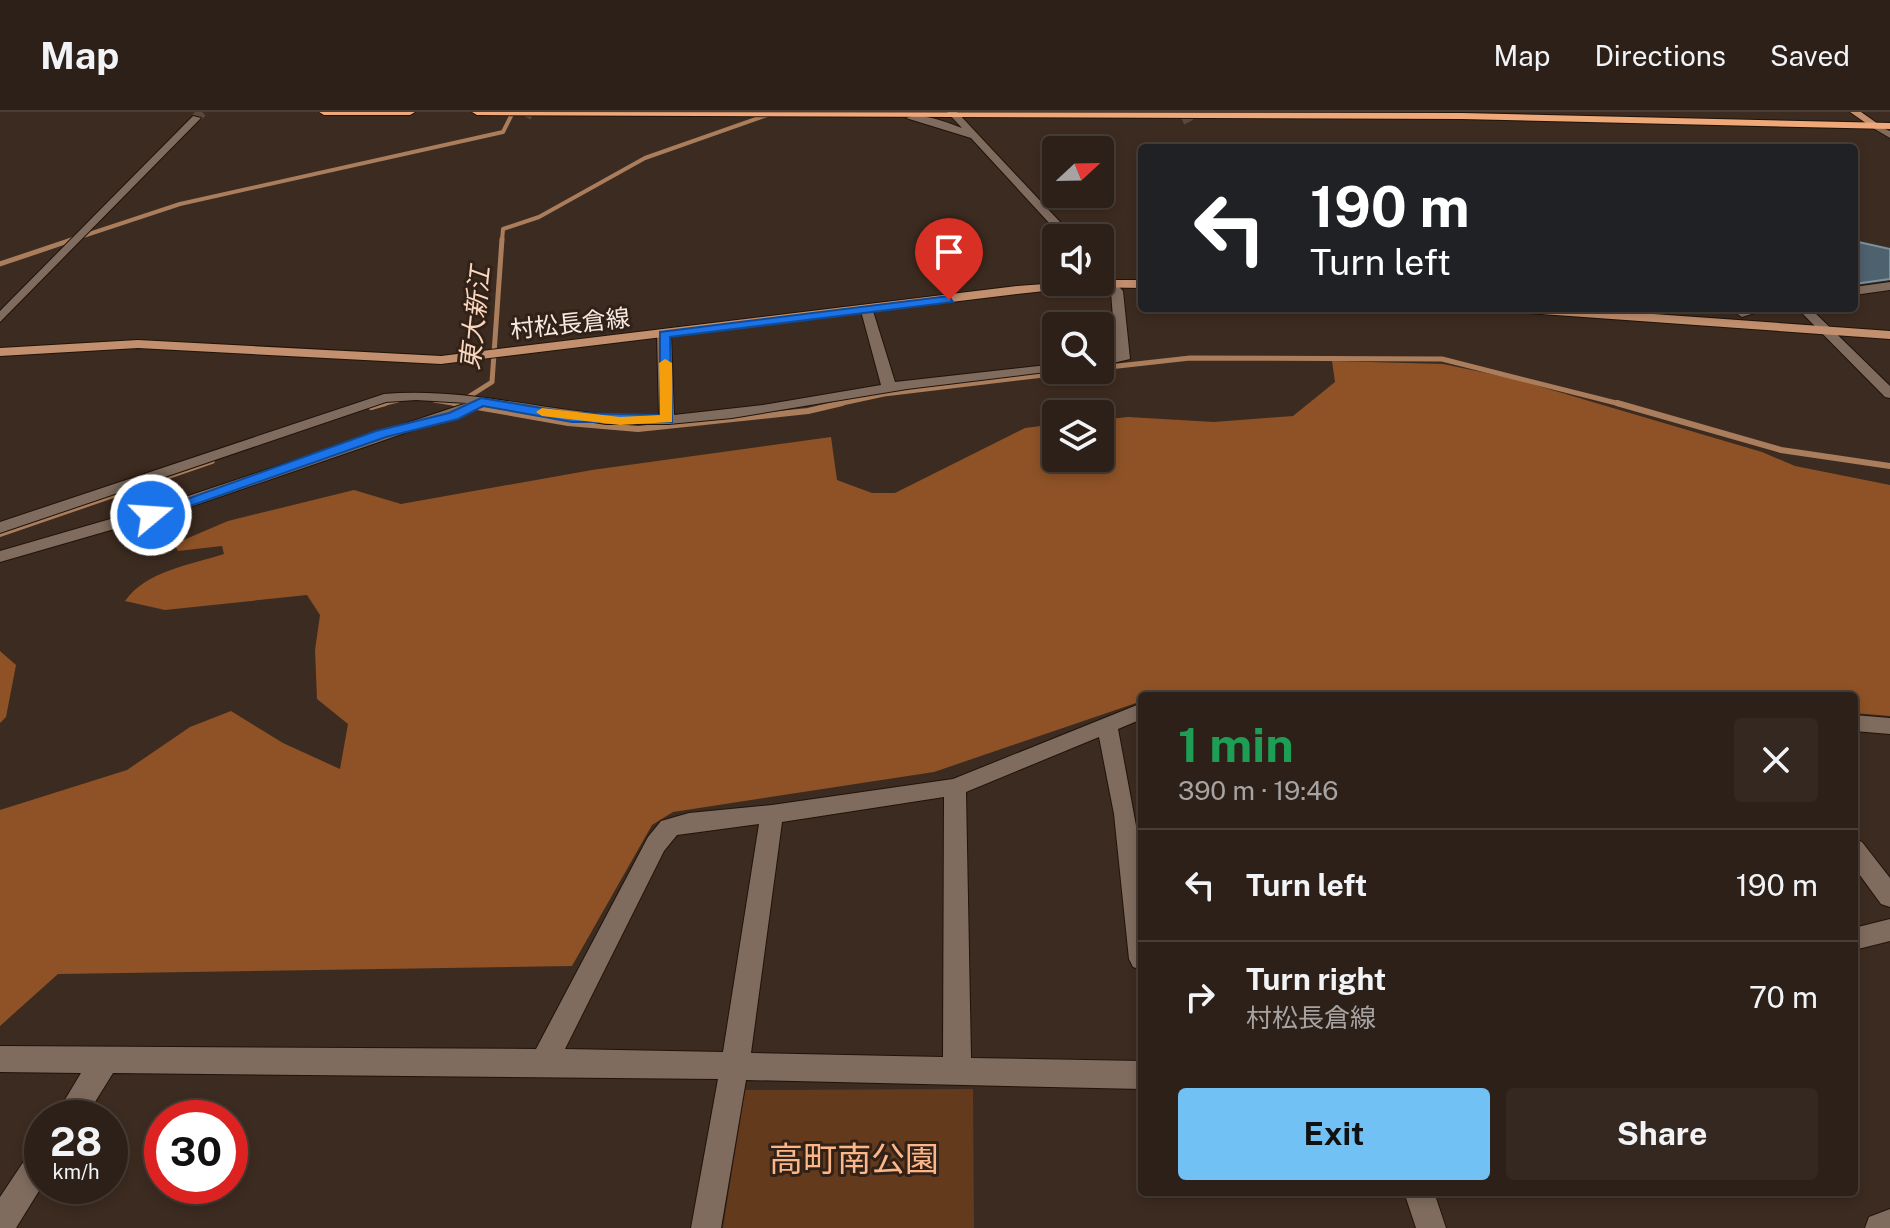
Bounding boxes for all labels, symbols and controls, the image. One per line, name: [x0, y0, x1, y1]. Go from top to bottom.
text: Map: [40, 33, 119, 78]
text: Map: [1494, 39, 1550, 72]
text: Directions: [1594, 39, 1726, 72]
text: Saved: [1770, 39, 1850, 72]
north arrow: [1042, 136, 1114, 208]
map controls: [1042, 136, 1114, 472]
text: 190 m: [1310, 174, 1470, 240]
icon: left: [1178, 176, 1282, 280]
pin: [915, 218, 983, 300]
button: sound: [1042, 224, 1114, 296]
icon: arrive: [927, 230, 971, 274]
text: Turn left: [1310, 241, 1451, 283]
water label: 東大新江: [454, 262, 496, 371]
street label: 村松長倉線: [509, 303, 631, 343]
button: search: [1042, 312, 1114, 384]
button: layers: [1042, 400, 1114, 472]
position arrow: [109, 473, 193, 557]
text: 1 min: [1178, 716, 1294, 773]
button: close: [1734, 718, 1818, 802]
text: 390 m · 19:46: [1178, 775, 1338, 806]
icon: left: [1178, 863, 1222, 907]
text: Turn left: [1246, 867, 1367, 903]
text: 190 m: [1736, 867, 1818, 903]
text: Turn right: [1246, 961, 1386, 997]
icon: right: [1178, 975, 1222, 1019]
text: 70 m: [1749, 979, 1818, 1015]
text: 村松長倉線: [1246, 1002, 1376, 1033]
button: Exit: [1178, 1088, 1490, 1180]
button: Share: [1506, 1088, 1818, 1180]
speed limit sign: 30: [144, 1100, 248, 1204]
text: 28: [50, 1118, 102, 1165]
park label: 高町南公園: [769, 1139, 939, 1179]
text: km/h: [52, 1160, 100, 1184]

